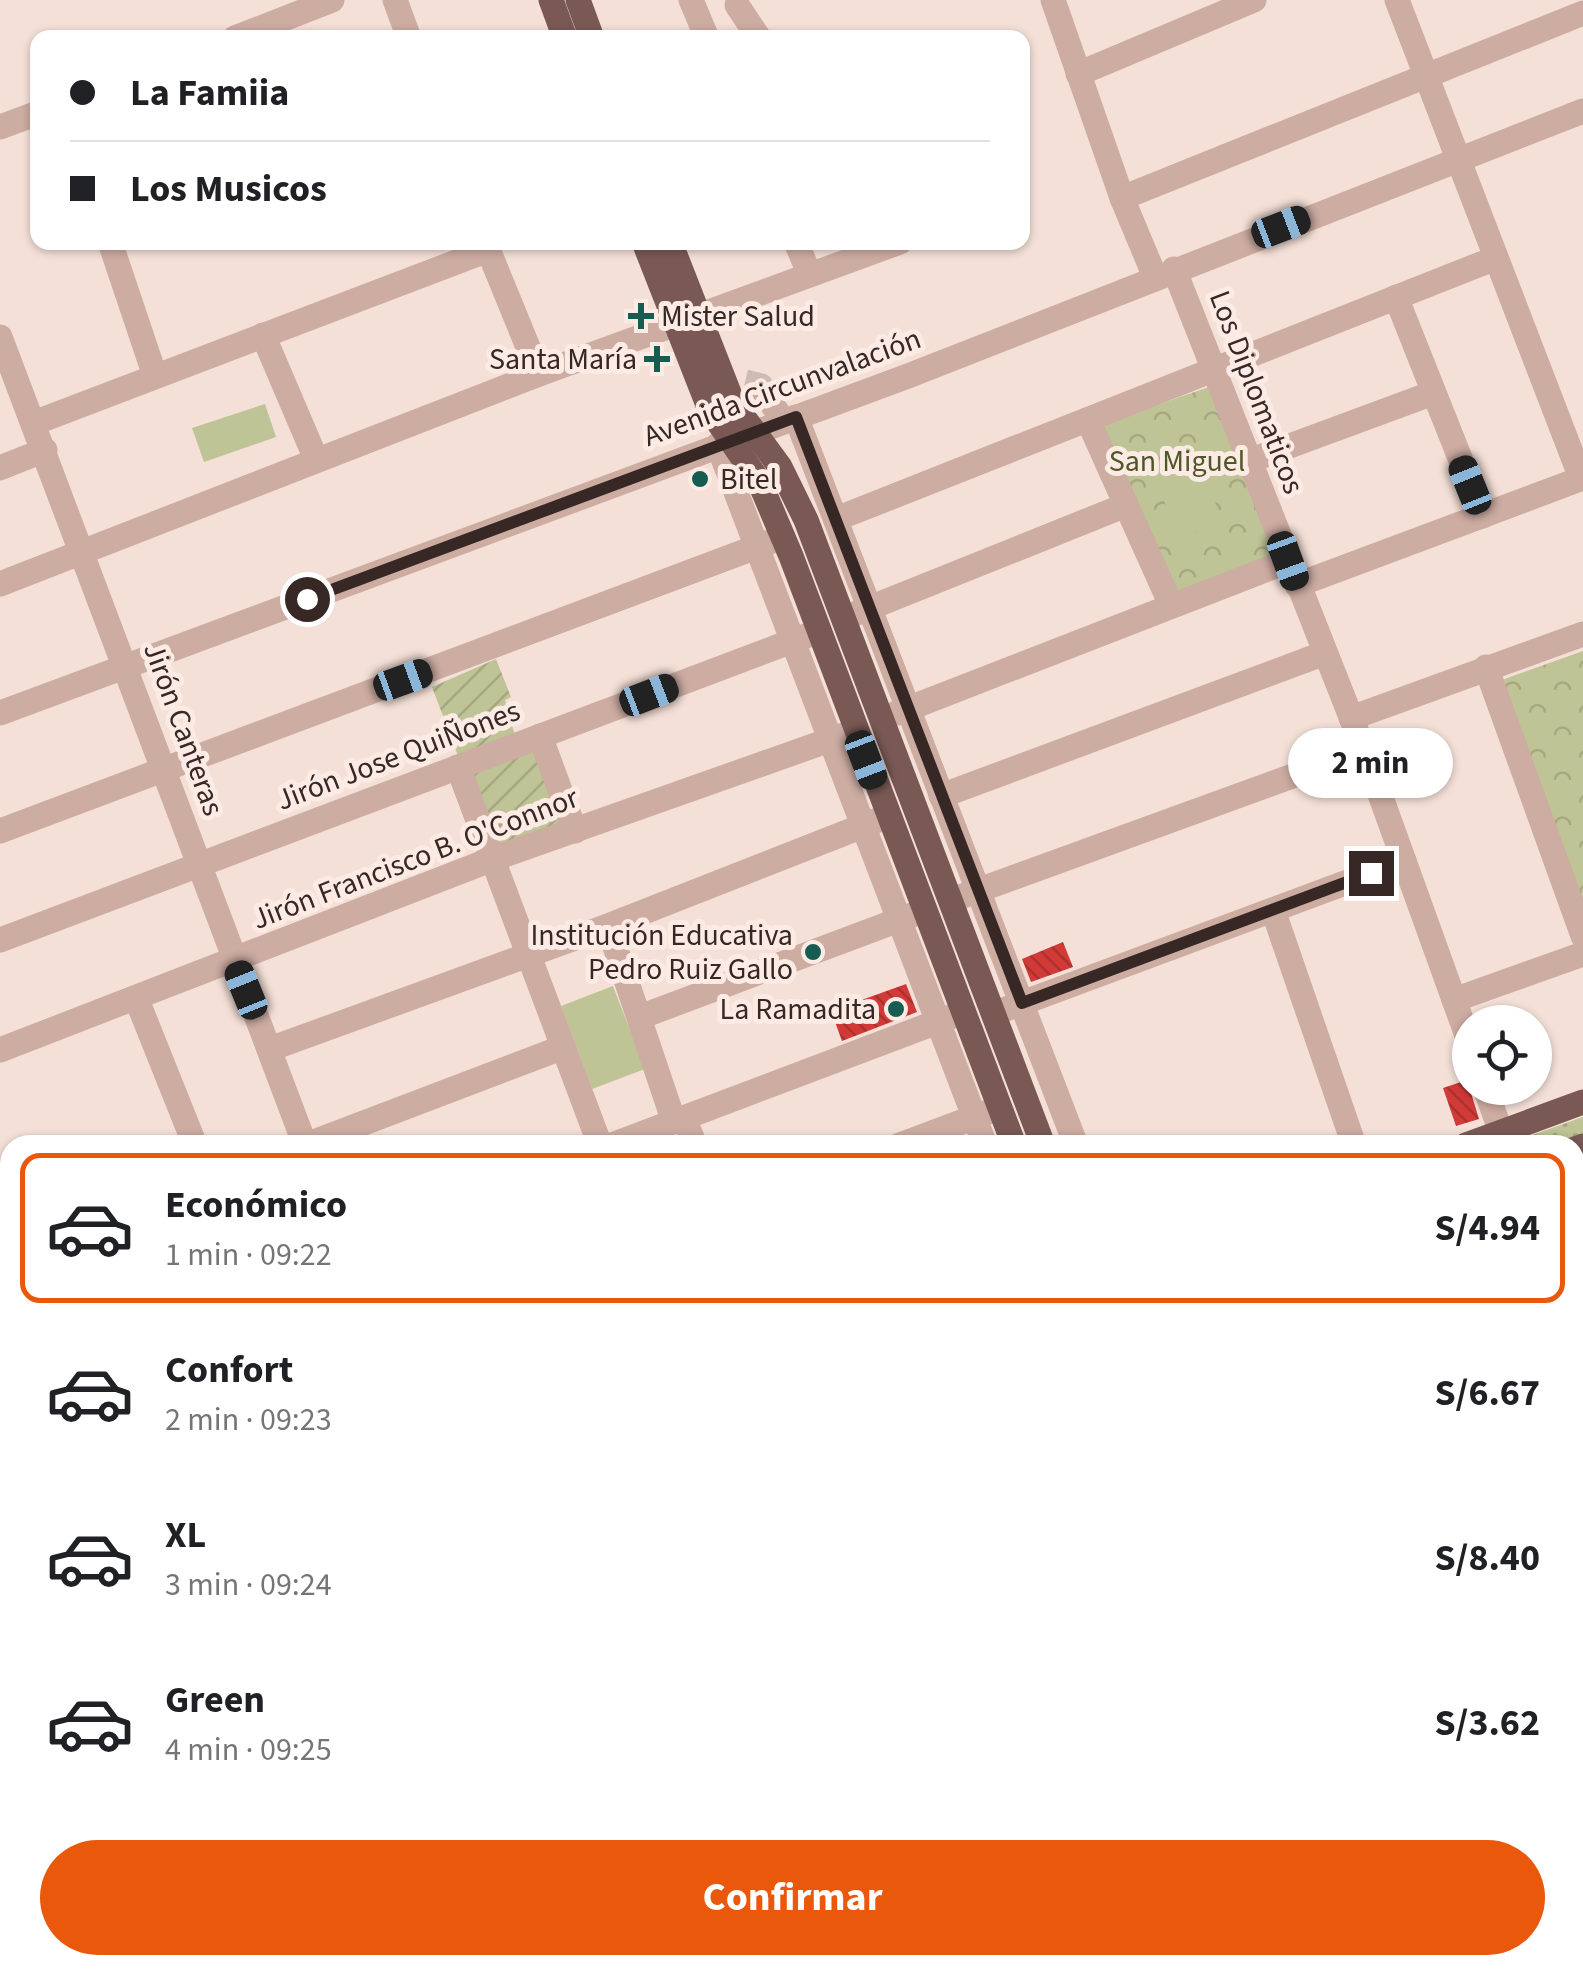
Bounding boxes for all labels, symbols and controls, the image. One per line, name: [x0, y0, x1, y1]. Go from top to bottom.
text: La Famiia: [130, 66, 289, 120]
text: Los Musicos: [130, 162, 327, 216]
car: [1248, 202, 1314, 252]
street label: Los Diplomaticos: [1198, 284, 1315, 500]
place label: Mister Salud: [661, 295, 815, 338]
marker: Mister Salud: [630, 305, 652, 327]
street label: Avenida Circunvalación: [637, 317, 927, 458]
place label: Santa María: [489, 338, 637, 381]
marker: Santa María: [646, 348, 668, 370]
park label: San Miguel: [1109, 440, 1245, 483]
car: [1445, 452, 1495, 518]
place label: Bitel: [720, 458, 777, 501]
marker: Bitel: [689, 468, 711, 490]
car: [1264, 528, 1312, 594]
route start: [285, 577, 330, 622]
street label: Jirón Canteras: [132, 637, 235, 822]
car: [370, 656, 436, 704]
car: [616, 670, 682, 720]
street label: Jirón Jose QuiÑones: [270, 689, 526, 822]
car: [841, 727, 891, 793]
callout: 2 min: [1288, 728, 1454, 798]
text: 2 min: [1332, 740, 1409, 786]
street label: Jirón Francisco B. O'Connor: [246, 776, 585, 941]
route end: [1349, 851, 1394, 896]
place label: Institución Educativa Pedro Ruiz Gallo: [530, 914, 793, 991]
marker: Institución Educativa Pedro Ruiz Gallo: [802, 941, 824, 963]
car: [221, 957, 271, 1023]
place label: La Ramadita: [720, 988, 876, 1031]
marker: La Ramadita: [885, 998, 907, 1020]
map controls: [1452, 1005, 1552, 1105]
button: locate: [1452, 1005, 1552, 1105]
text: Económico: [165, 1178, 347, 1232]
icon: car: [45, 1183, 135, 1273]
text: S/4.94: [1434, 1201, 1540, 1255]
text: 1 min · 09:22: [165, 1232, 332, 1278]
text: Confort: [165, 1343, 293, 1397]
icon: car: [45, 1348, 135, 1438]
text: S/6.67: [1434, 1366, 1540, 1420]
text: 2 min · 09:23: [165, 1397, 332, 1443]
text: XL: [165, 1508, 206, 1562]
icon: car: [45, 1513, 135, 1603]
text: S/8.40: [1434, 1531, 1540, 1585]
text: 3 min · 09:24: [165, 1562, 332, 1608]
text: Green: [165, 1673, 265, 1727]
icon: car: [45, 1678, 135, 1768]
text: S/3.62: [1434, 1696, 1540, 1750]
text: 4 min · 09:25: [165, 1727, 332, 1773]
button: Confirmar: [40, 1840, 1545, 1955]

